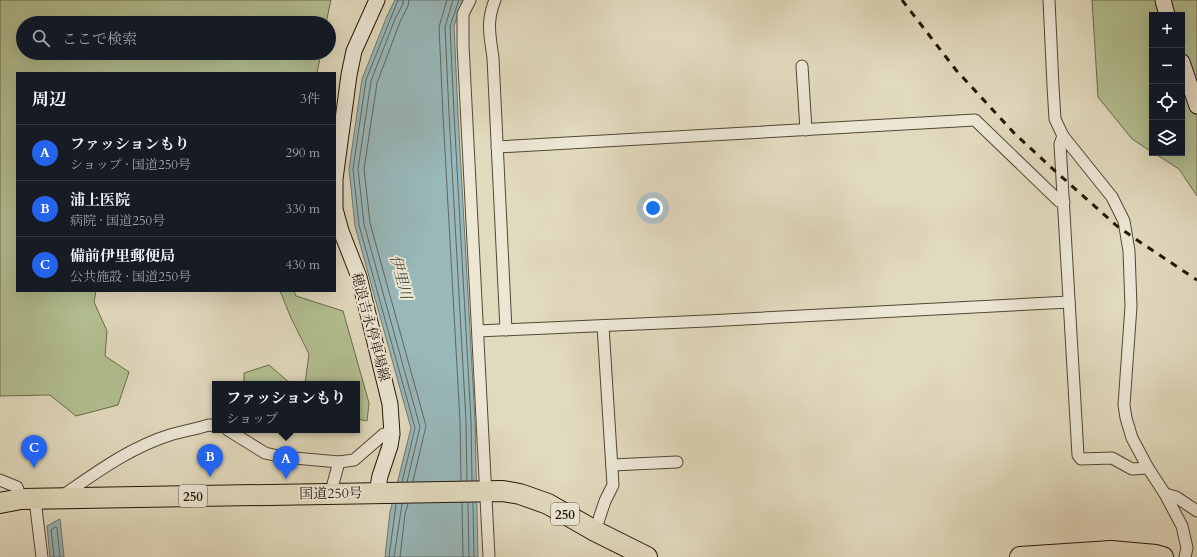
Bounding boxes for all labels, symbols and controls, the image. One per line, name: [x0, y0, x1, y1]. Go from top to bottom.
map controls: [1149, 12, 1185, 156]
button: +: [1149, 12, 1185, 48]
search box: [16, 16, 336, 60]
icon: search: [30, 27, 52, 49]
text: ここで検索: [62, 29, 137, 49]
button: −: [1149, 48, 1185, 84]
button: locate: [1149, 84, 1185, 120]
text: 周辺: [32, 88, 66, 111]
text: 3件: [300, 90, 320, 108]
button: layers: [1149, 120, 1185, 156]
text: ファッションもり: [70, 134, 189, 154]
text: A: [40, 144, 50, 162]
text: 290 m: [286, 144, 320, 162]
text: ショップ · 国道250号: [70, 156, 191, 174]
text: 浦上医院: [70, 190, 130, 210]
your location: [643, 198, 663, 218]
text: B: [40, 200, 50, 218]
text: 330 m: [286, 200, 320, 218]
text: 病院 · 国道250号: [70, 212, 165, 230]
text: 備前伊里郵便局: [70, 246, 175, 266]
water label: 伊里川: [386, 253, 417, 303]
text: C: [40, 256, 50, 274]
text: 430 m: [286, 256, 320, 274]
text: 公共施設 · 国道250号: [70, 268, 191, 286]
street label: 穂浪吉永停車場線: [347, 271, 394, 384]
popup: [212, 381, 360, 433]
text: ファッションもり: [226, 388, 346, 408]
text: ショップ: [226, 410, 278, 428]
pin: C: [21, 435, 47, 468]
pin: B: [197, 444, 223, 477]
pin: A: [273, 446, 299, 479]
street label: 国道250号: [299, 483, 363, 504]
road number: 250: [179, 485, 207, 507]
road number: 250: [551, 503, 579, 525]

